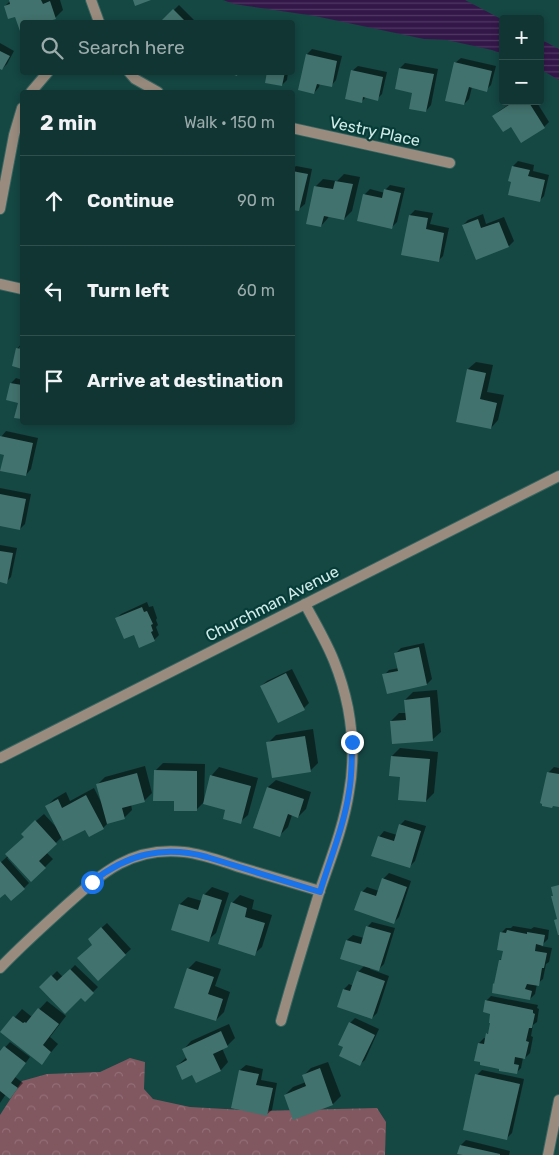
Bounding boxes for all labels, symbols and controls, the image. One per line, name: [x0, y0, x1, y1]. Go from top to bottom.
map controls: [499, 15, 544, 105]
button: +: [499, 15, 544, 60]
search box: [20, 20, 295, 75]
icon: search: [38, 34, 66, 62]
text: Search here: [78, 36, 185, 59]
button: −: [499, 60, 544, 105]
text: 2 min: [40, 110, 97, 135]
text: Walk · 150 m: [184, 113, 275, 132]
street label: Vestry Place: [328, 113, 422, 150]
icon: ahead: [40, 187, 68, 215]
text: Continue: [87, 189, 174, 212]
text: 90 m: [237, 191, 275, 210]
icon: left: [40, 277, 68, 305]
text: Turn left: [87, 279, 169, 302]
text: 60 m: [237, 281, 275, 300]
icon: arrive: [40, 367, 68, 395]
text: Arrive at destination: [87, 369, 283, 392]
street label: Churchman Avenue: [203, 562, 342, 645]
route end: [341, 731, 364, 754]
route start: [81, 871, 104, 894]

